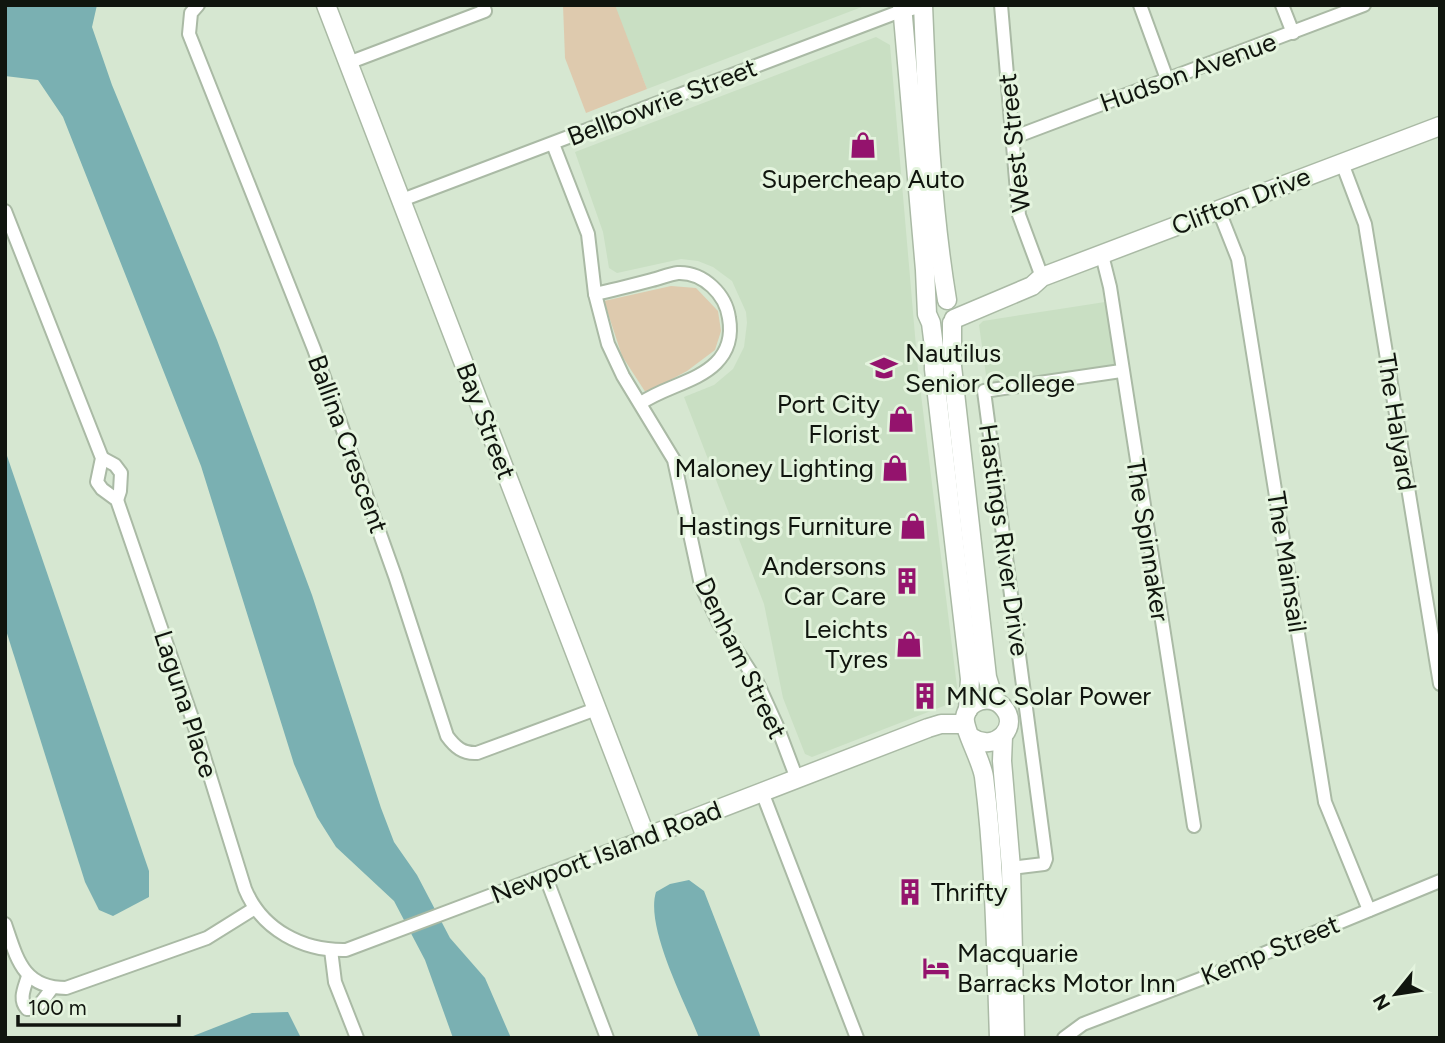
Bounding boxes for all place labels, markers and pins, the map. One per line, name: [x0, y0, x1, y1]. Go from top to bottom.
shop icon: Supercheap Auto: [848, 130, 878, 160]
place label: Supercheap Auto: [761, 163, 965, 195]
place label: Nautilus Senior College: [905, 337, 1075, 399]
school or university icon: Nautilus Senior College: [869, 353, 899, 383]
place label: Port City Florist: [777, 388, 880, 450]
shop icon: Port City Florist: [886, 404, 916, 434]
place label: Maloney Lighting: [675, 452, 874, 484]
shop icon: Maloney Lighting: [880, 453, 910, 483]
place label: Hastings Furniture: [678, 510, 892, 542]
shop icon: Hastings Furniture: [898, 511, 928, 541]
place label: Andersons Car Care: [762, 550, 886, 612]
building icon: Andersons Car Care: [892, 566, 922, 596]
place label: Leichts Tyres: [804, 613, 888, 675]
shop icon: Leichts Tyres: [894, 629, 924, 659]
place label: MNC Solar Power: [946, 680, 1151, 712]
building icon: MNC Solar Power: [910, 681, 940, 711]
place label: Thrifty: [931, 876, 1008, 908]
building icon: Thrifty: [895, 877, 925, 907]
place label: Macquarie Barracks Motor Inn: [957, 937, 1175, 999]
hotel icon: Macquarie Barracks Motor Inn: [921, 953, 951, 983]

